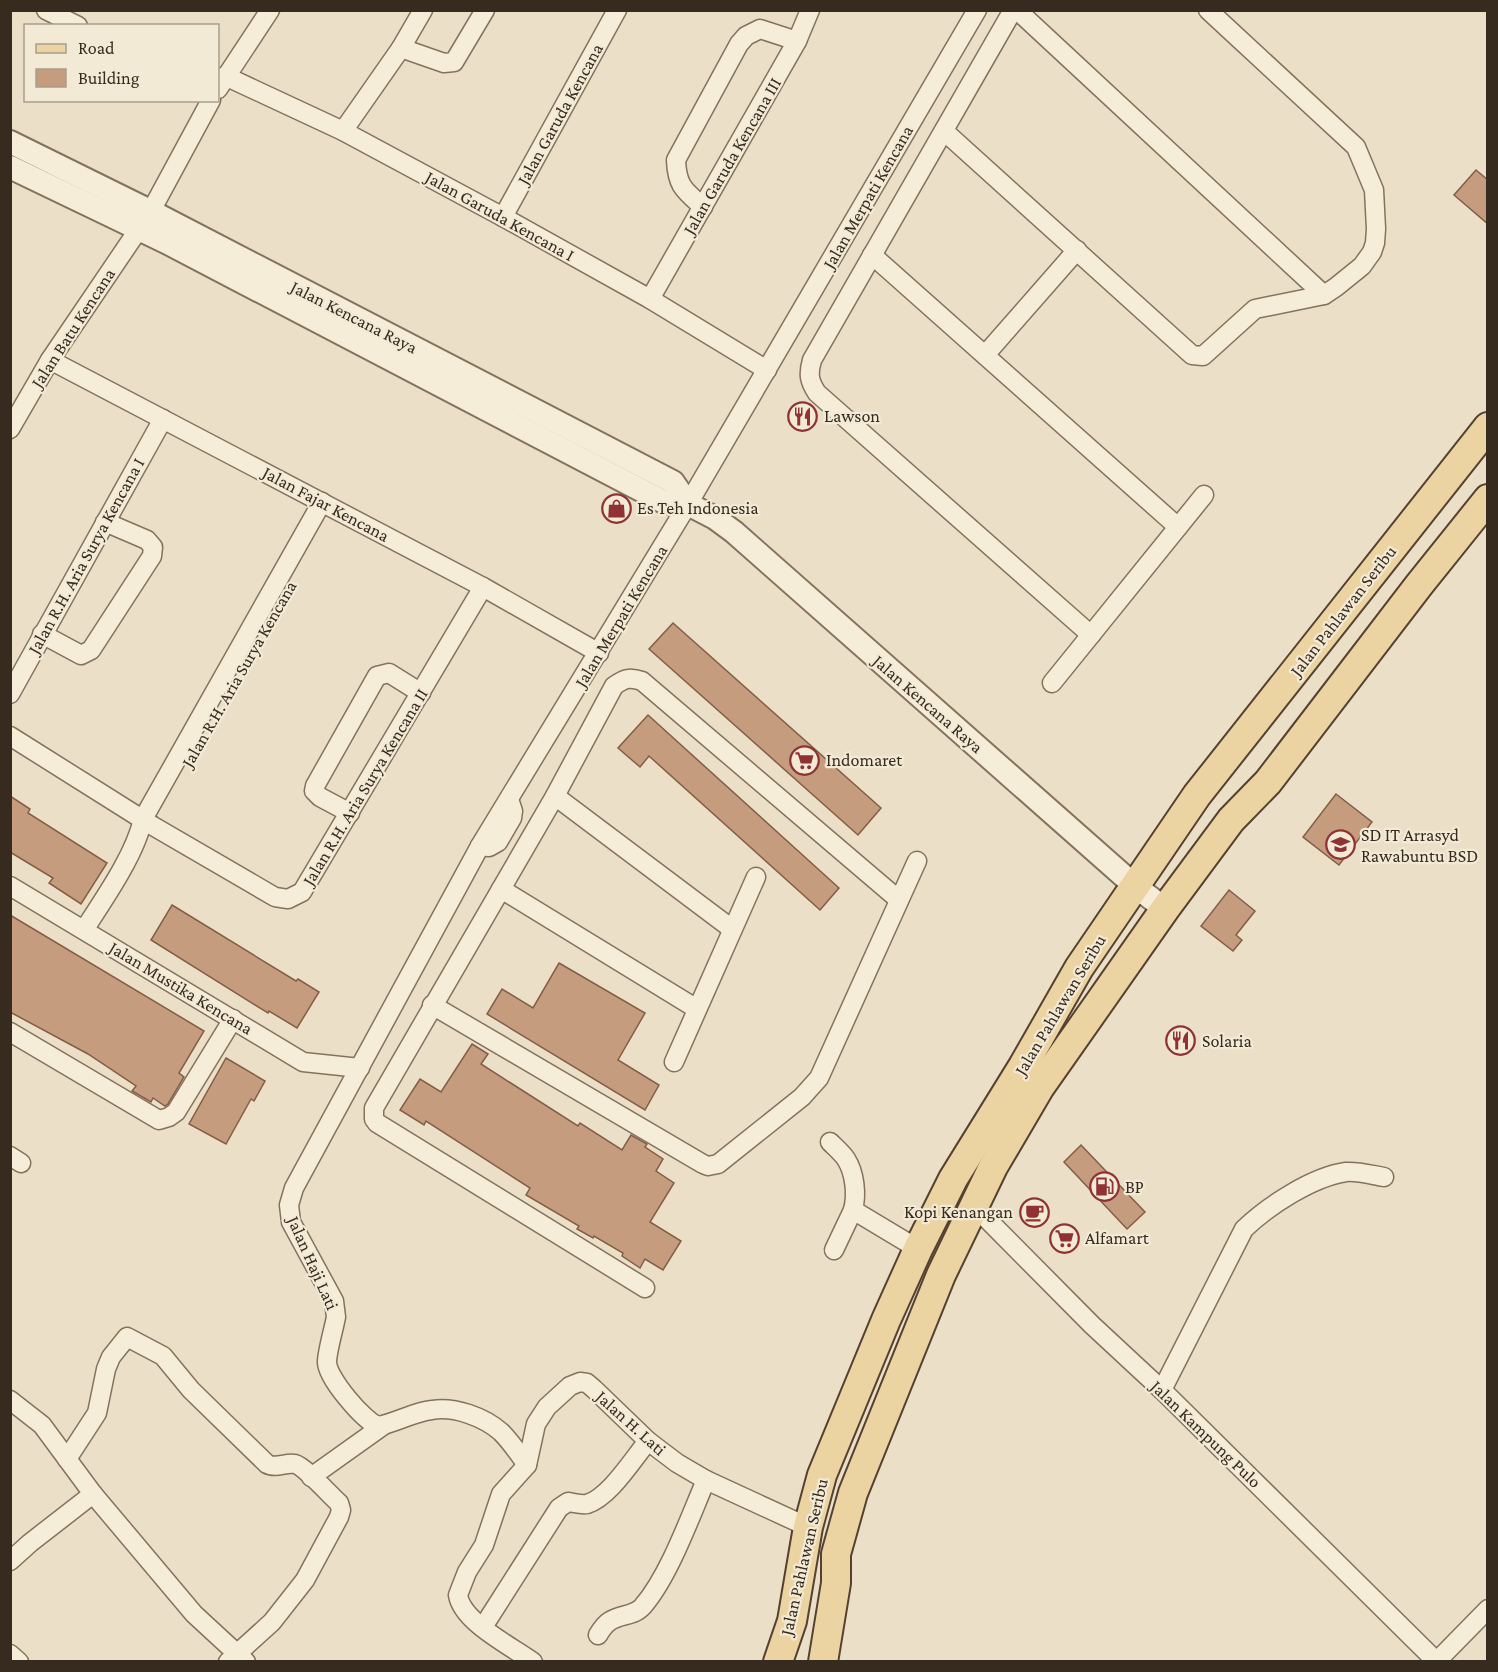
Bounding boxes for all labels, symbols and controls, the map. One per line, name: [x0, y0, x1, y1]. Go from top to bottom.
legend: [24, 24, 219, 102]
text: Road: [78, 38, 115, 58]
street label: Jalan Garuda Kencana: [512, 40, 607, 190]
text: Building: [78, 68, 140, 88]
street label: Jalan Garuda Kencana III: [678, 74, 785, 240]
street label: Jalan Merpati Kencana: [818, 122, 917, 274]
street label: Jalan Garuda Kencana I: [420, 166, 578, 265]
street label: Jalan Batu Kencana: [26, 265, 119, 393]
street label: Jalan Kencana Raya: [286, 276, 421, 358]
restaurant icon: Lawson: [787, 400, 819, 432]
place label: Lawson: [824, 406, 880, 426]
street label: Jalan R.H. Aria Surya Kencana I: [23, 455, 148, 659]
street label: Jalan Fajar Kencana: [257, 461, 393, 547]
shop icon: Es Teh Indonesia: [600, 492, 632, 524]
place label: Es Teh Indonesia: [637, 498, 758, 518]
street label: Jalan Merpati Kencana: [570, 541, 671, 692]
street label: Jalan Pahlawan Seribu: [1285, 541, 1400, 682]
street label: Jalan R.H. Aria Surya Kencana: [176, 577, 301, 773]
street label: Jalan Kencana Raya: [867, 649, 987, 757]
street label: Jalan R.H. Aria Surya Kencana II: [297, 685, 432, 891]
supermarket icon: Indomaret: [789, 744, 821, 776]
place label: Indomaret: [826, 750, 903, 770]
place label: SD IT Arrasyd Rawabuntu BSD: [1361, 825, 1478, 866]
school or university icon: SD IT Arrasyd Rawabuntu BSD: [1324, 829, 1356, 861]
street label: Jalan Pahlawan Seribu: [1009, 931, 1110, 1081]
street label: Jalan Mustika Kencana: [104, 936, 256, 1039]
restaurant icon: Solaria: [1165, 1025, 1197, 1057]
place label: Solaria: [1202, 1031, 1252, 1051]
fuel station icon: BP: [1088, 1171, 1120, 1203]
place label: BP: [1125, 1177, 1144, 1197]
cafe icon: Kopi Kenangan: [1018, 1196, 1050, 1228]
place label: Kopi Kenangan: [904, 1202, 1013, 1222]
street label: Jalan Haji Lati: [282, 1211, 343, 1314]
supermarket icon: Alfamart: [1048, 1222, 1080, 1254]
place label: Alfamart: [1085, 1228, 1150, 1248]
street label: Jalan Kampung Pulo: [1145, 1375, 1265, 1492]
street label: Jalan H. Lati: [590, 1385, 670, 1460]
street label: Jalan Pahlawan Seribu: [776, 1476, 832, 1639]

